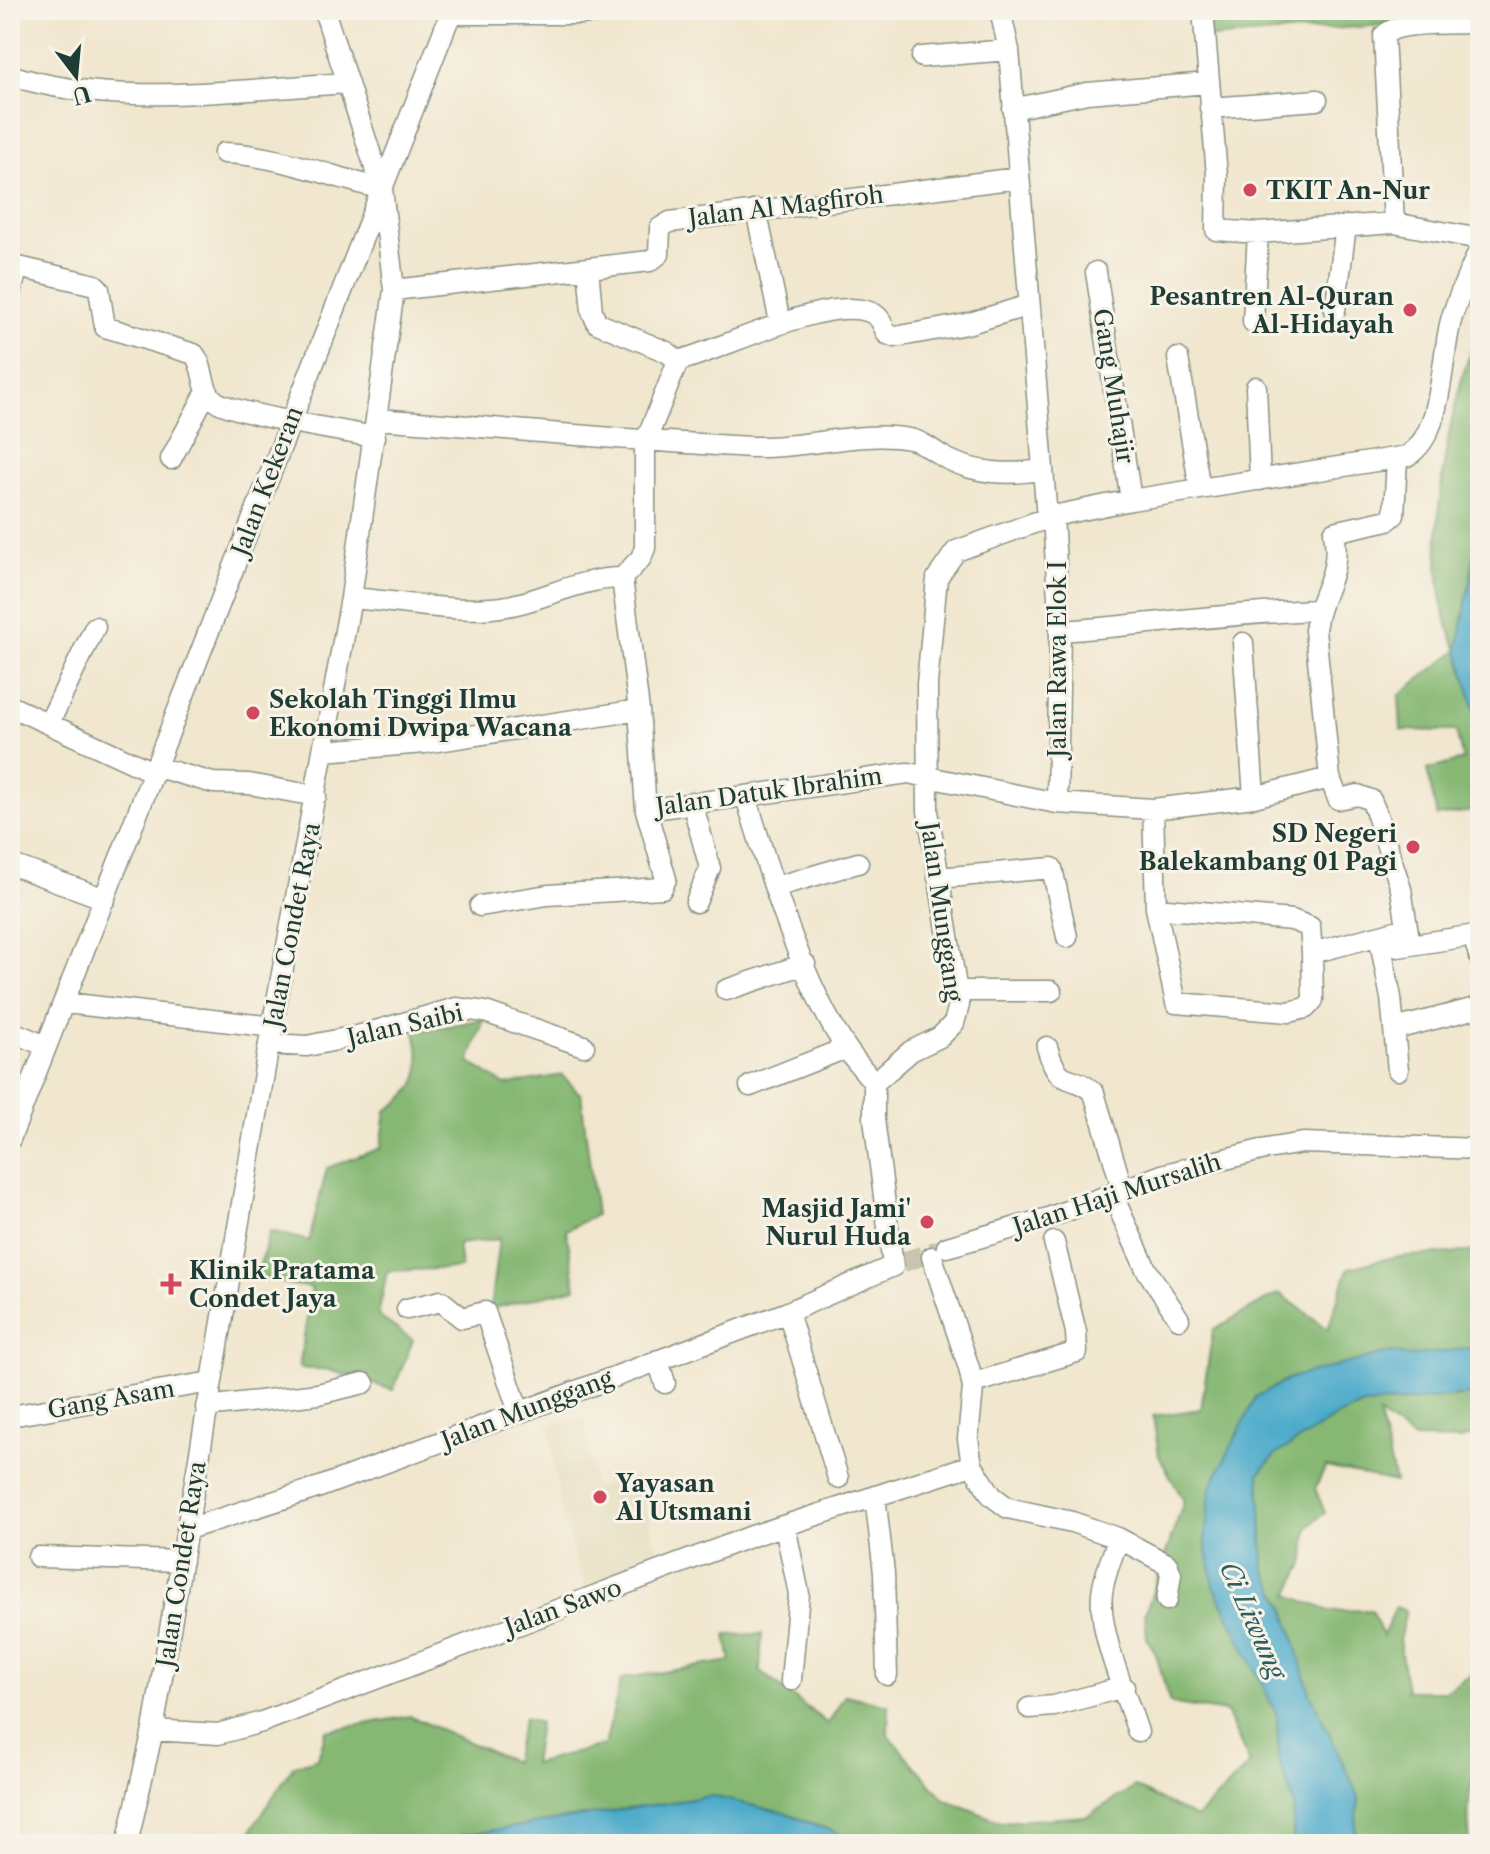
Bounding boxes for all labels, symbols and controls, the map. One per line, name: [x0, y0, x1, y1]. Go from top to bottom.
north arrow: [36, 36, 116, 116]
text: U: [69, 79, 94, 110]
place label: TKIT An-Nur: [1266, 176, 1430, 205]
street label: Jalan Al Magfiroh: [683, 180, 885, 233]
marker: TKIT An-Nur: [1241, 181, 1259, 199]
place label: Pesantren Al-Quran Al-Hidayah: [1149, 282, 1395, 339]
marker: Pesantren Al-Quran Al-Hidayah: [1401, 301, 1419, 319]
street label: Gang Muhajir: [1087, 306, 1141, 466]
street label: Jalan Kekeran: [224, 402, 309, 563]
street label: Jalan Rawa Elok I: [1043, 561, 1072, 761]
place label: Sekolah Tinggi Ilmu Ekonomi Dwipa Wacana: [269, 685, 573, 742]
marker: Sekolah Tinggi Ilmu Ekonomi Dwipa Wacana: [244, 704, 262, 722]
street label: Jalan Datuk Ibrahim: [650, 761, 884, 822]
street label: Jalan Munggang: [914, 816, 969, 1004]
place label: SD Negeri Balekambang 01 Pagi: [1139, 819, 1397, 876]
street label: Jalan Condet Raya: [257, 820, 326, 1034]
marker: SD Negeri Balekambang 01 Pagi: [1404, 838, 1422, 856]
street label: Jalan Saibi: [340, 998, 466, 1053]
street label: Jalan Haji Mursalih: [1006, 1147, 1225, 1243]
place label: Masjid Jami' Nurul Huda: [762, 1194, 912, 1251]
marker: Masjid Jami' Nurul Huda: [918, 1213, 936, 1231]
place label: Klinik Pratama Condet Jaya: [189, 1256, 376, 1313]
marker: Klinik Pratama Condet Jaya: [160, 1273, 182, 1295]
street label: Jalan Munggang: [433, 1363, 617, 1456]
street label: Gang Asam: [45, 1374, 177, 1424]
street label: Jalan Condet Raya: [150, 1459, 212, 1673]
place label: Yayasan Al Utsmani: [615, 1469, 752, 1526]
marker: Yayasan Al Utsmani: [591, 1488, 609, 1506]
water label: Ci Liwung: [1213, 1556, 1294, 1686]
street label: Jalan Sawo: [497, 1572, 625, 1643]

